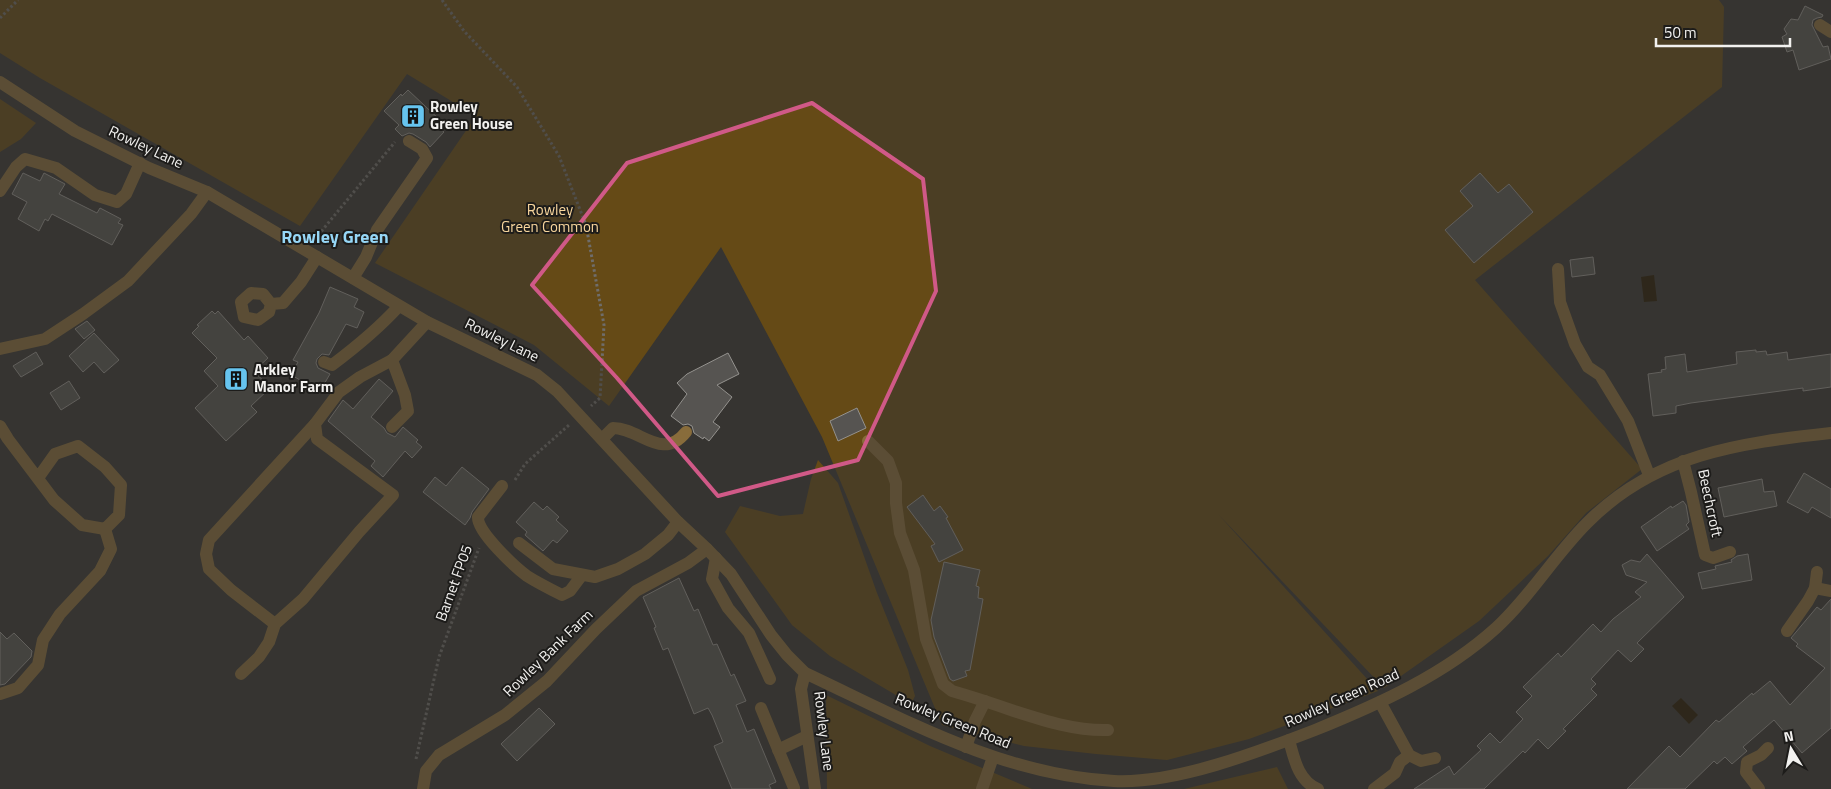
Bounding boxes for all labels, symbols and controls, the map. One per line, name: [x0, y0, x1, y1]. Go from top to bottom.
scale bar: [1656, 15, 1790, 47]
text: 50 m: [1664, 21, 1697, 44]
place label: Rowley Green House: [430, 95, 513, 135]
building icon: Rowley Green House: [400, 103, 426, 129]
street label: Rowley Lane: [105, 119, 187, 174]
park label: Rowley Green Common: [501, 198, 599, 238]
district label: Rowley Green: [281, 223, 389, 250]
street label: Rowley Lane: [461, 312, 543, 367]
place label: Arkley Manor Farm: [254, 358, 333, 398]
building icon: Arkley Manor Farm: [223, 366, 249, 392]
street label: Beechcroft: [1692, 467, 1729, 540]
street label: Barnet FP05: [429, 541, 478, 624]
street label: Rowley Bank Farm: [497, 603, 598, 702]
street label: Rowley Green Road: [1281, 662, 1403, 733]
street label: Rowley Green Road: [892, 687, 1015, 754]
street label: Rowley Lane: [808, 690, 841, 772]
north arrow: [1766, 724, 1816, 774]
text: N: [1782, 725, 1795, 747]

